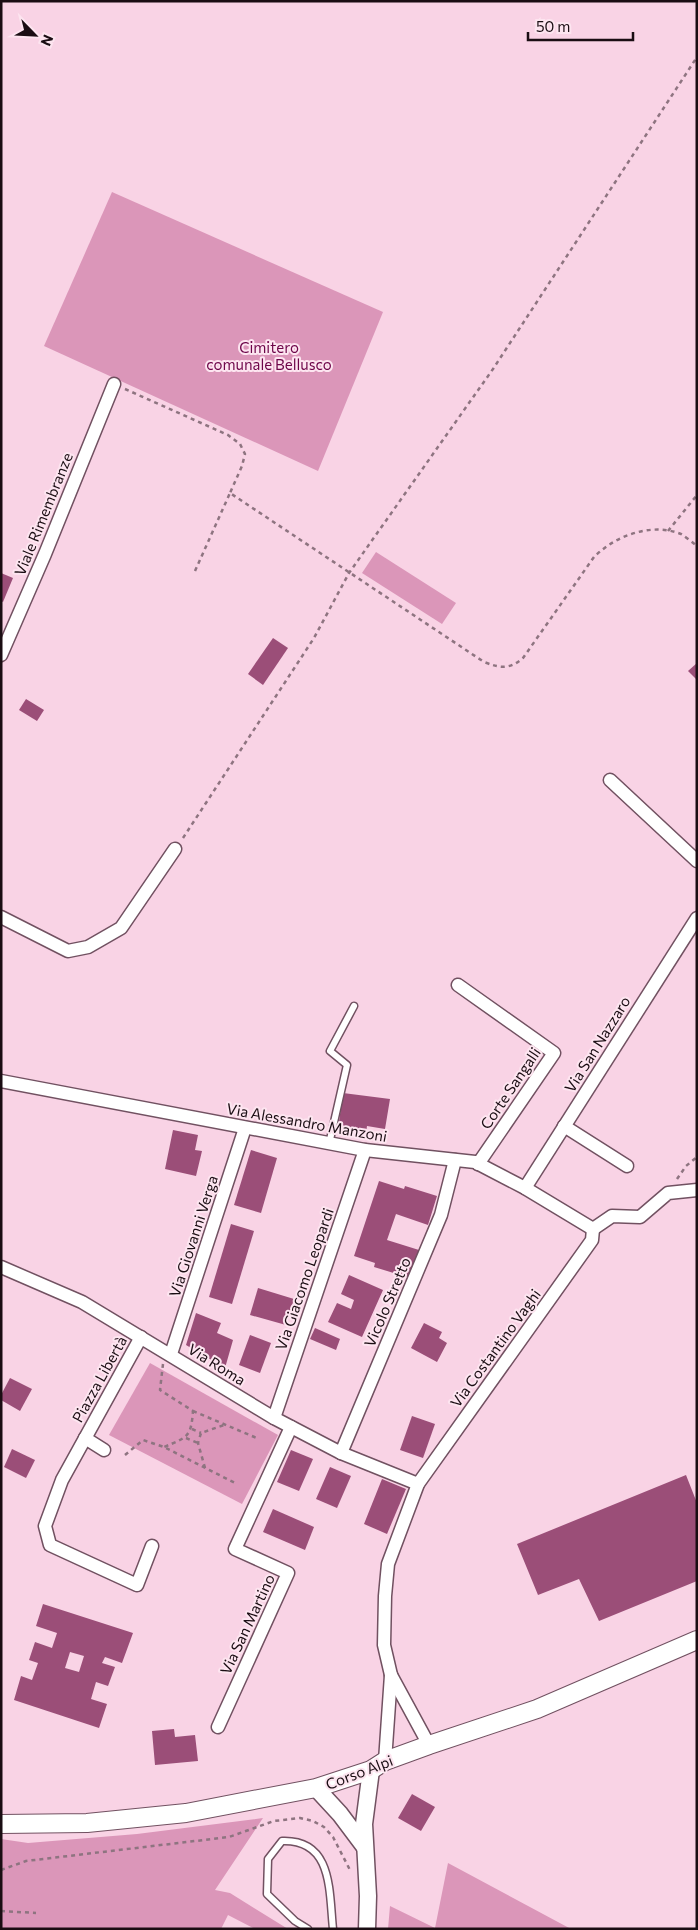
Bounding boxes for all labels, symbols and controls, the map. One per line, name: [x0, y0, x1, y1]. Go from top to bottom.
north arrow: [10, 10, 60, 60]
scale bar: [528, 10, 633, 42]
text: 50 m: [536, 17, 570, 35]
text: N: [37, 32, 57, 49]
park label: Cimitero comunale Bellusco: [206, 338, 332, 373]
street label: Viale Rimembranze: [10, 450, 76, 578]
street label: Via San Nazzaro: [560, 993, 634, 1095]
street label: Corte Sangalli: [476, 1044, 544, 1132]
street label: Via Alessandro Manzoni: [225, 1099, 389, 1145]
street label: Via Giovanni Verga: [165, 1173, 221, 1299]
street label: Via Giacomo Leopardi: [271, 1205, 337, 1353]
street label: Vicolo Stretto: [360, 1254, 414, 1350]
street label: Via Costantino Vaghi: [446, 1285, 544, 1411]
street label: Piazza Libertà: [68, 1333, 130, 1425]
street label: Via Roma: [185, 1339, 249, 1389]
street label: Via San Martino: [216, 1571, 278, 1677]
street label: Corso Alpi: [323, 1751, 395, 1793]

